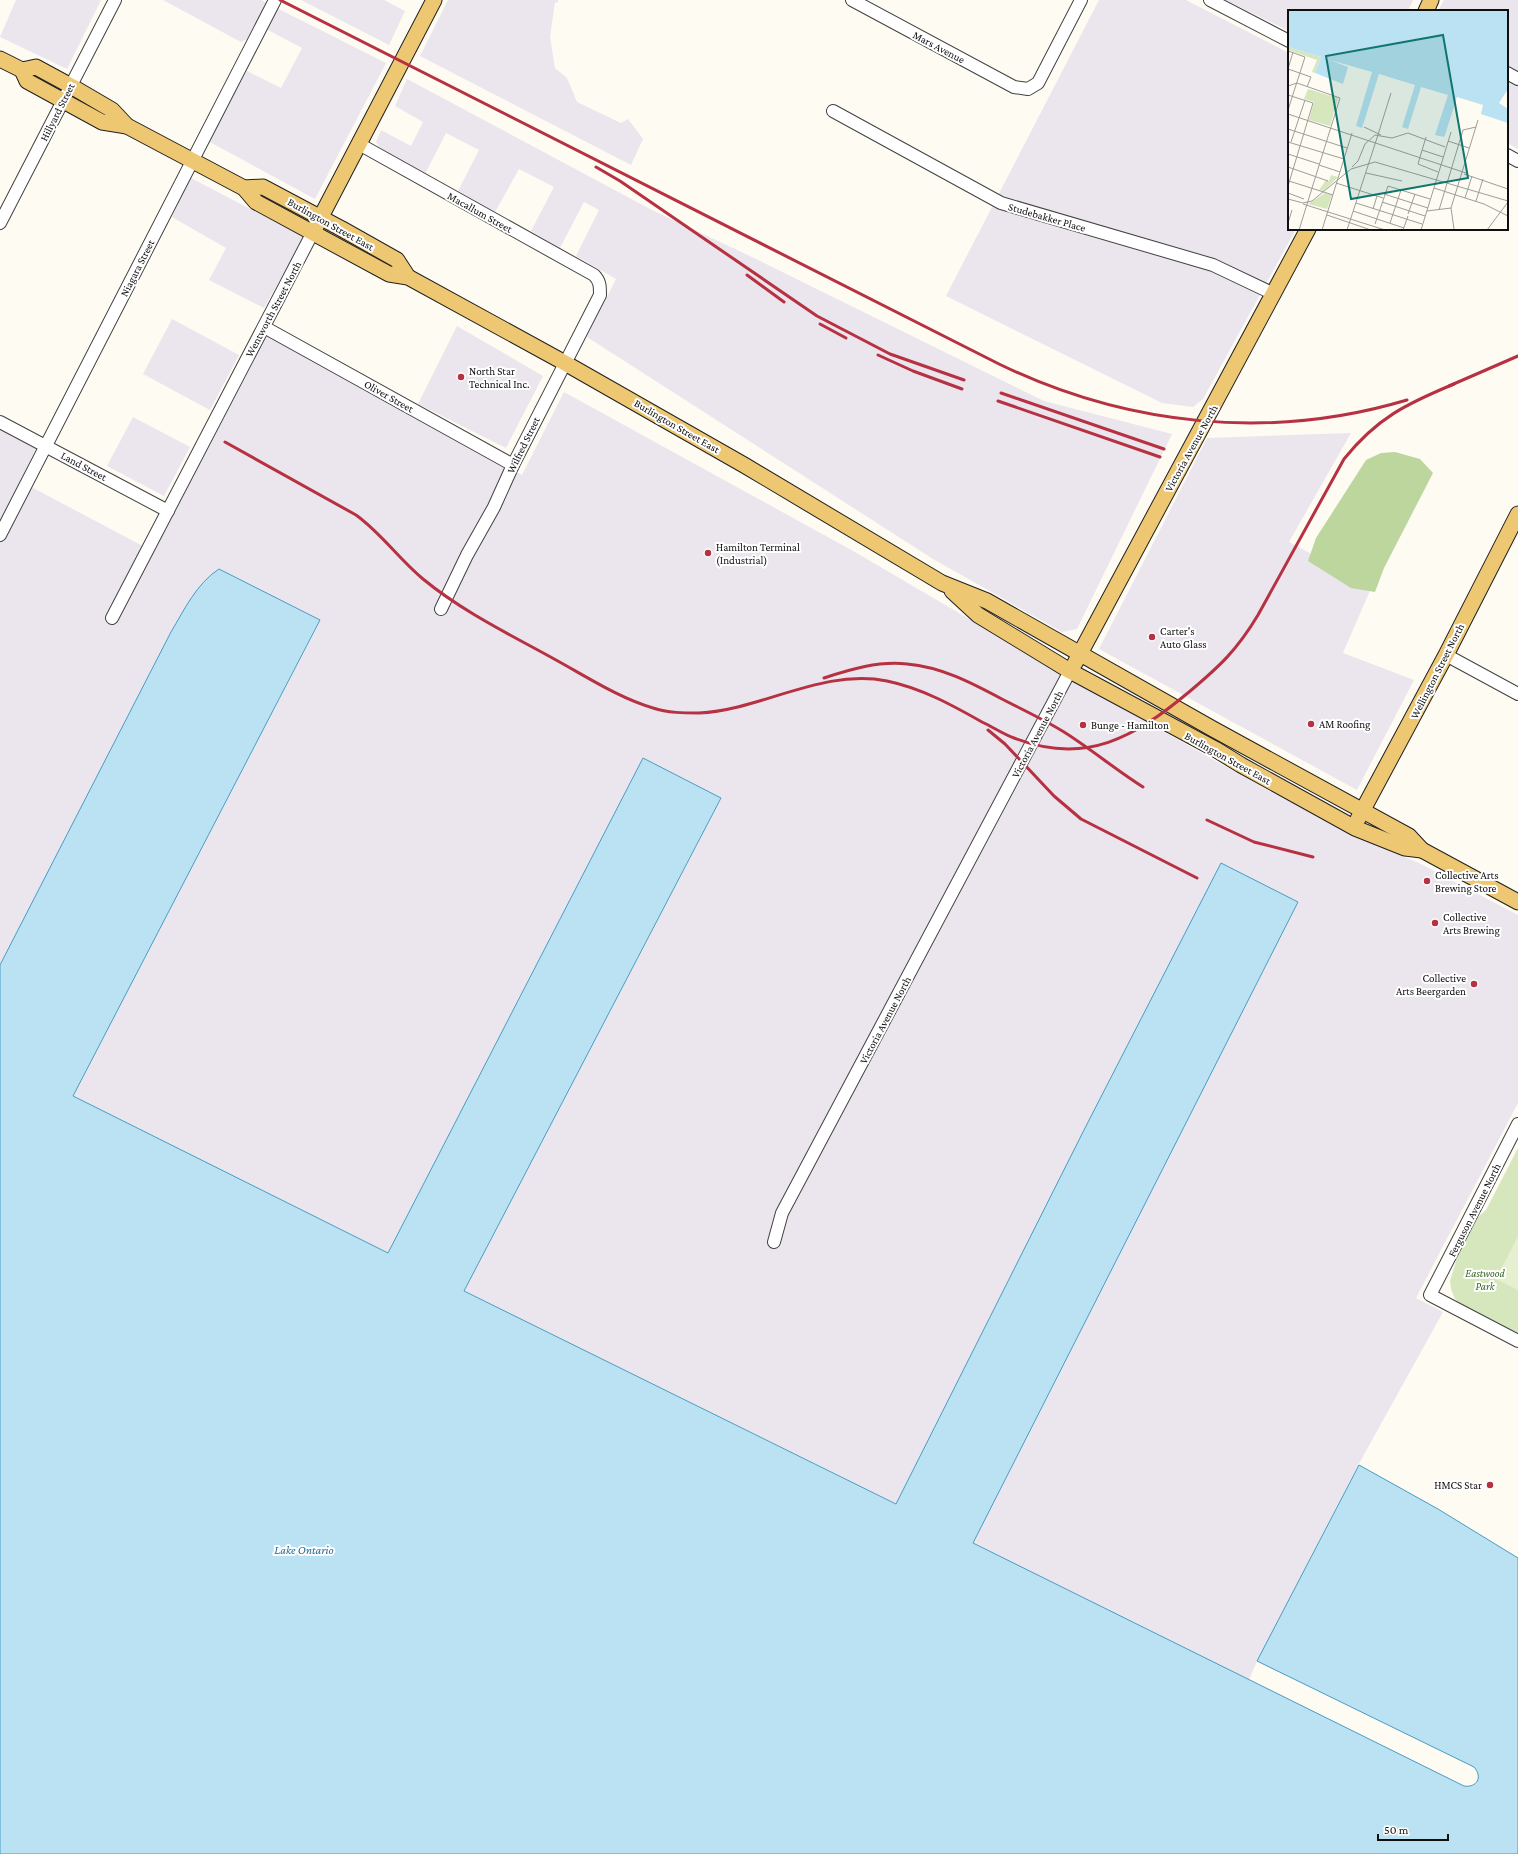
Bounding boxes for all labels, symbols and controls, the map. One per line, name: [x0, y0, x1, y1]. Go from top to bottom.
inset map: [1288, 10, 1508, 230]
street label: Mars Avenue: [911, 28, 967, 66]
street label: Hillyard Street: [37, 81, 78, 143]
street label: Macallum Street: [446, 189, 515, 235]
street label: Burlington Street East: [285, 195, 376, 254]
street label: Studebakker Place: [1007, 200, 1087, 234]
street label: Niagara Street: [118, 237, 158, 299]
street label: Wentworth Street North: [243, 259, 303, 359]
place label: North Star Technical Inc.: [469, 365, 530, 390]
marker: North Star Technical Inc.: [456, 372, 466, 382]
street label: Oliver Street: [362, 377, 416, 415]
street label: Burlington Street East: [632, 397, 722, 456]
street label: Victoria Avenue North: [1162, 403, 1220, 493]
street label: Wilfred Street: [504, 415, 542, 475]
street label: Land Street: [59, 449, 109, 483]
place label: Hamilton Terminal (Industrial): [716, 541, 800, 567]
marker: Hamilton Terminal (Industrial): [703, 548, 713, 558]
street label: Wellington Street North: [1408, 621, 1467, 721]
place label: Carter's Auto Glass: [1160, 625, 1207, 650]
marker: Carter's Auto Glass: [1147, 632, 1157, 642]
street label: Victoria Avenue North: [1009, 688, 1065, 780]
place label: AM Roofing: [1319, 718, 1371, 731]
place label: Bunge - Hamilton: [1091, 719, 1169, 732]
marker: AM Roofing: [1306, 719, 1316, 729]
marker: Bunge - Hamilton: [1078, 720, 1088, 730]
street label: Burlington Street East: [1182, 729, 1273, 788]
place label: Collective Arts Brewing Store: [1435, 869, 1498, 895]
marker: Collective Arts Brewing Store: [1422, 876, 1432, 886]
place label: Collective Arts Brewing: [1443, 911, 1500, 937]
marker: Collective Arts Brewing: [1430, 918, 1440, 928]
place label: Collective Arts Beergarden: [1396, 972, 1466, 998]
street label: Victoria Avenue North: [857, 974, 913, 1066]
marker: Collective Arts Beergarden: [1469, 979, 1479, 989]
street label: Ferguson Avenue North: [1445, 1161, 1504, 1259]
park label: Eastwood Park: [1465, 1267, 1505, 1292]
place label: HMCS Star: [1434, 1479, 1482, 1491]
marker: HMCS Star: [1485, 1480, 1495, 1490]
water label: Lake Ontario: [274, 1543, 334, 1557]
scale bar: [1378, 1816, 1448, 1842]
text: 50 m: [1384, 1823, 1409, 1837]

